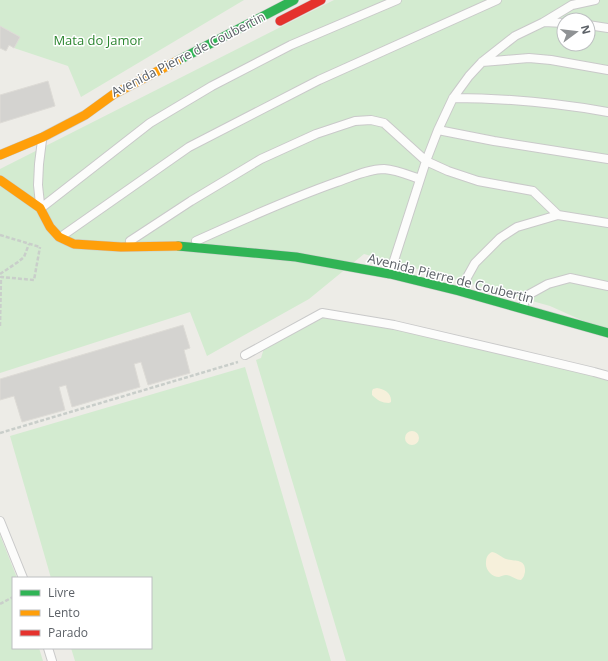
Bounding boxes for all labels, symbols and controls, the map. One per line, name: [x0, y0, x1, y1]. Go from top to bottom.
street label: Avenida Pierre de Coubertin: [108, 7, 268, 101]
north arrow: [556, 12, 596, 52]
text: N: [578, 23, 595, 36]
park label: Mata do Jamor: [53, 31, 143, 49]
street label: Avenida Pierre de Coubertin: [366, 249, 536, 307]
legend: [12, 577, 152, 649]
text: Livre: [48, 584, 75, 601]
text: Lento: [48, 604, 80, 621]
text: Parado: [48, 624, 88, 641]

